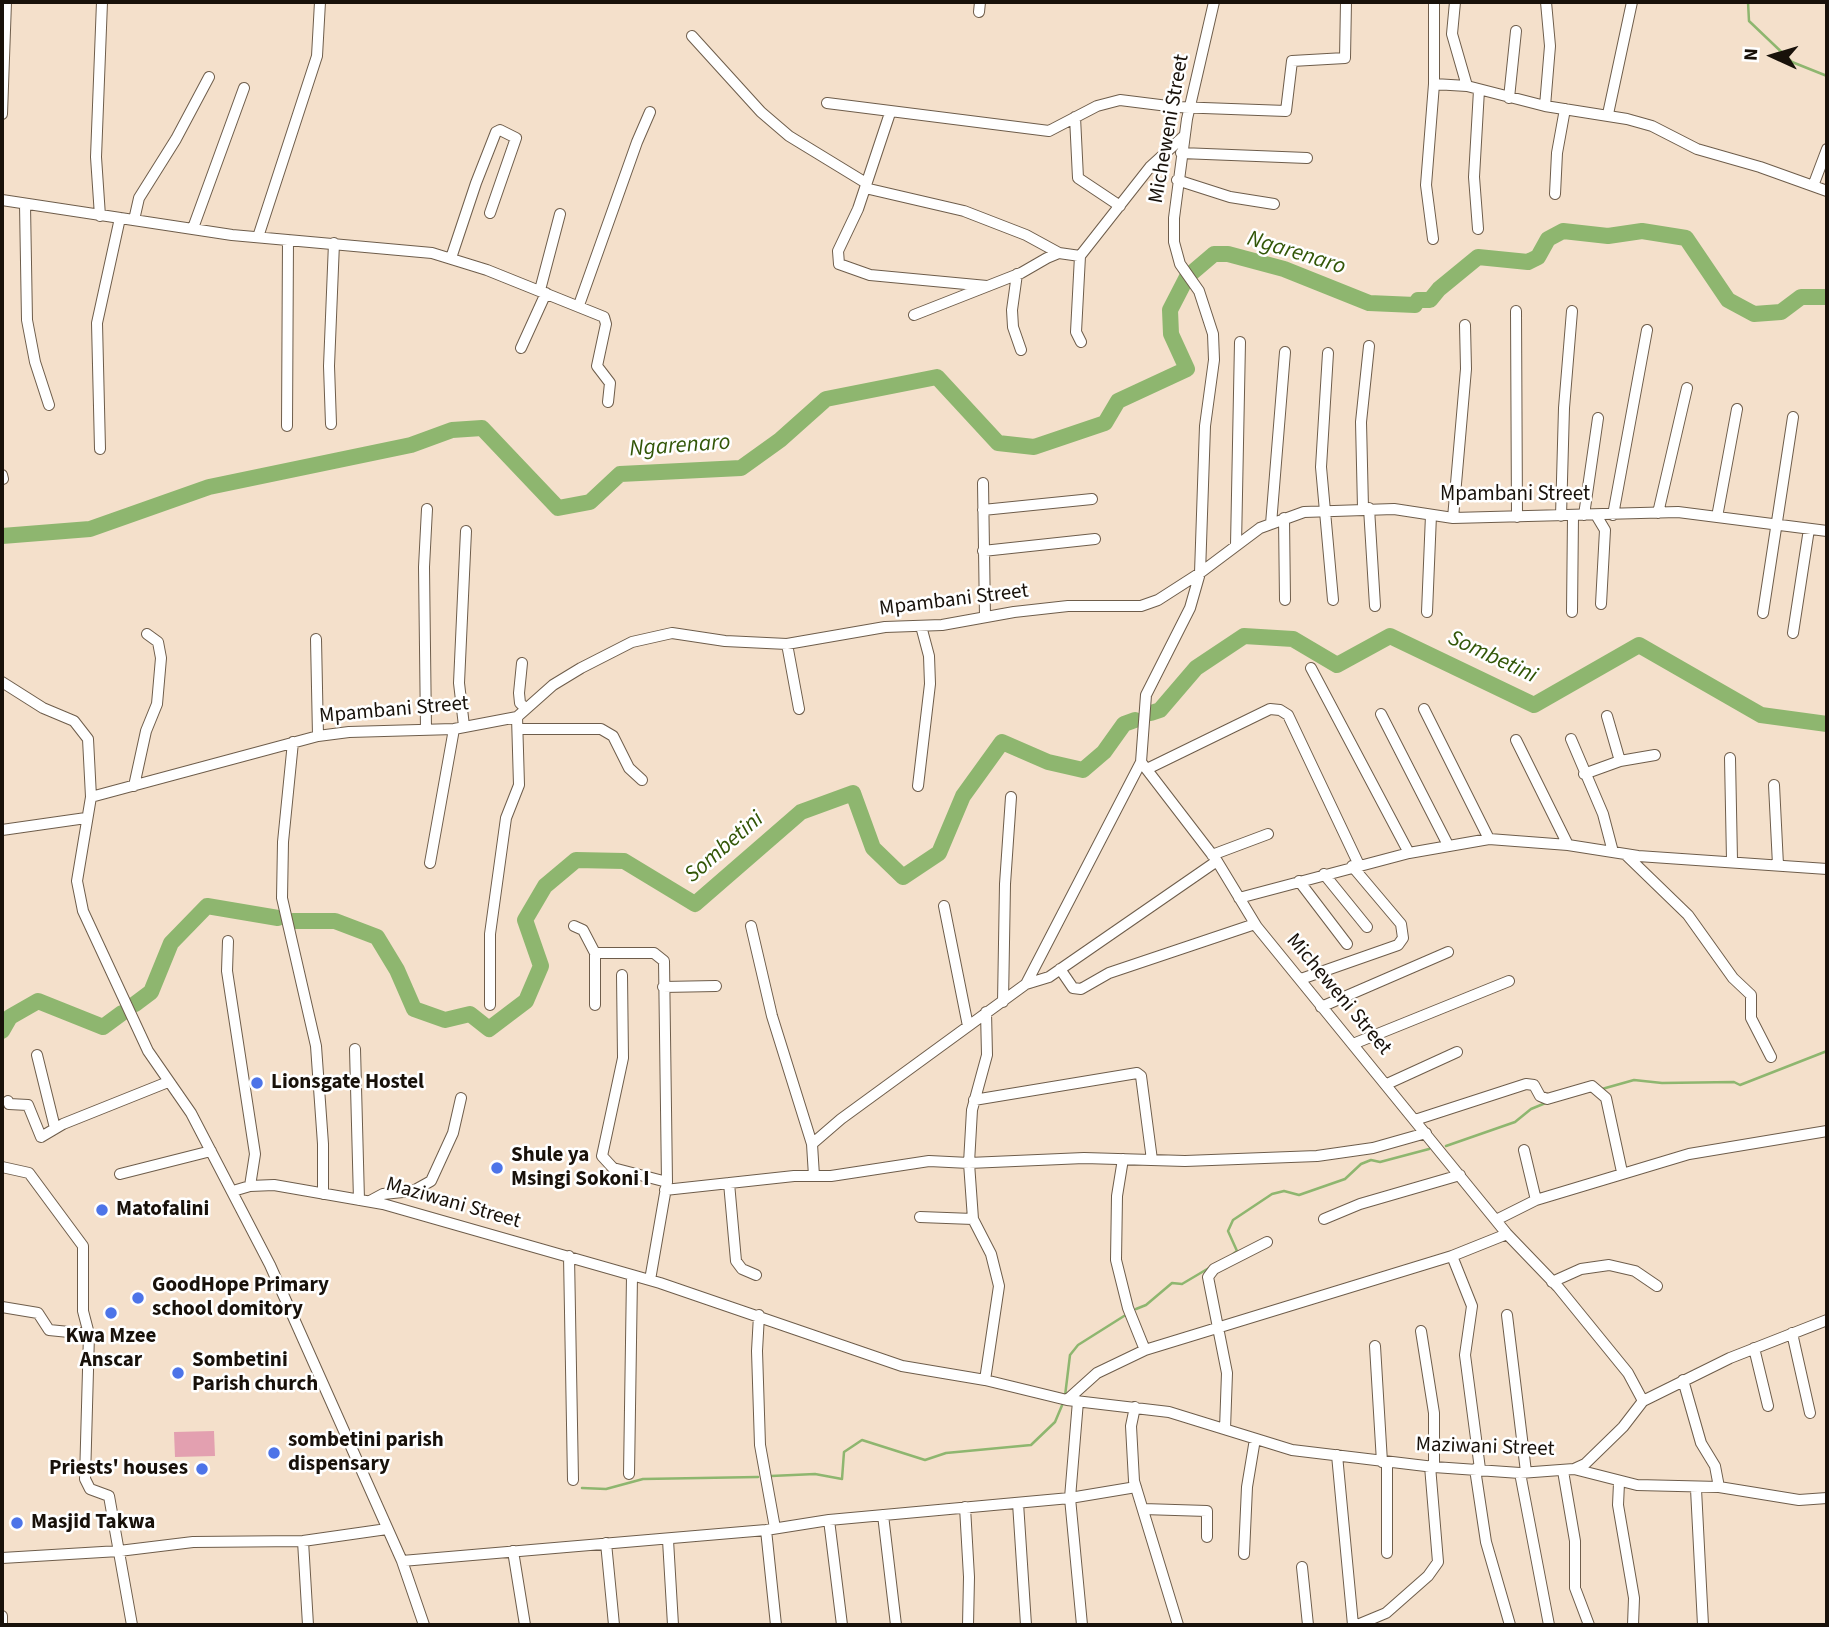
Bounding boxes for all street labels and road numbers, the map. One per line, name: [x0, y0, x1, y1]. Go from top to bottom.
street label: Micheweni Street: [1144, 53, 1196, 205]
street label: Mpambani Street: [1440, 482, 1590, 508]
street label: Mpambani Street: [878, 579, 1030, 623]
street label: Mpambani Street: [318, 692, 470, 730]
street label: Micheweni Street: [1280, 929, 1396, 1061]
street label: Maziwani Street: [383, 1173, 523, 1235]
street label: Maziwani Street: [1415, 1433, 1555, 1463]

